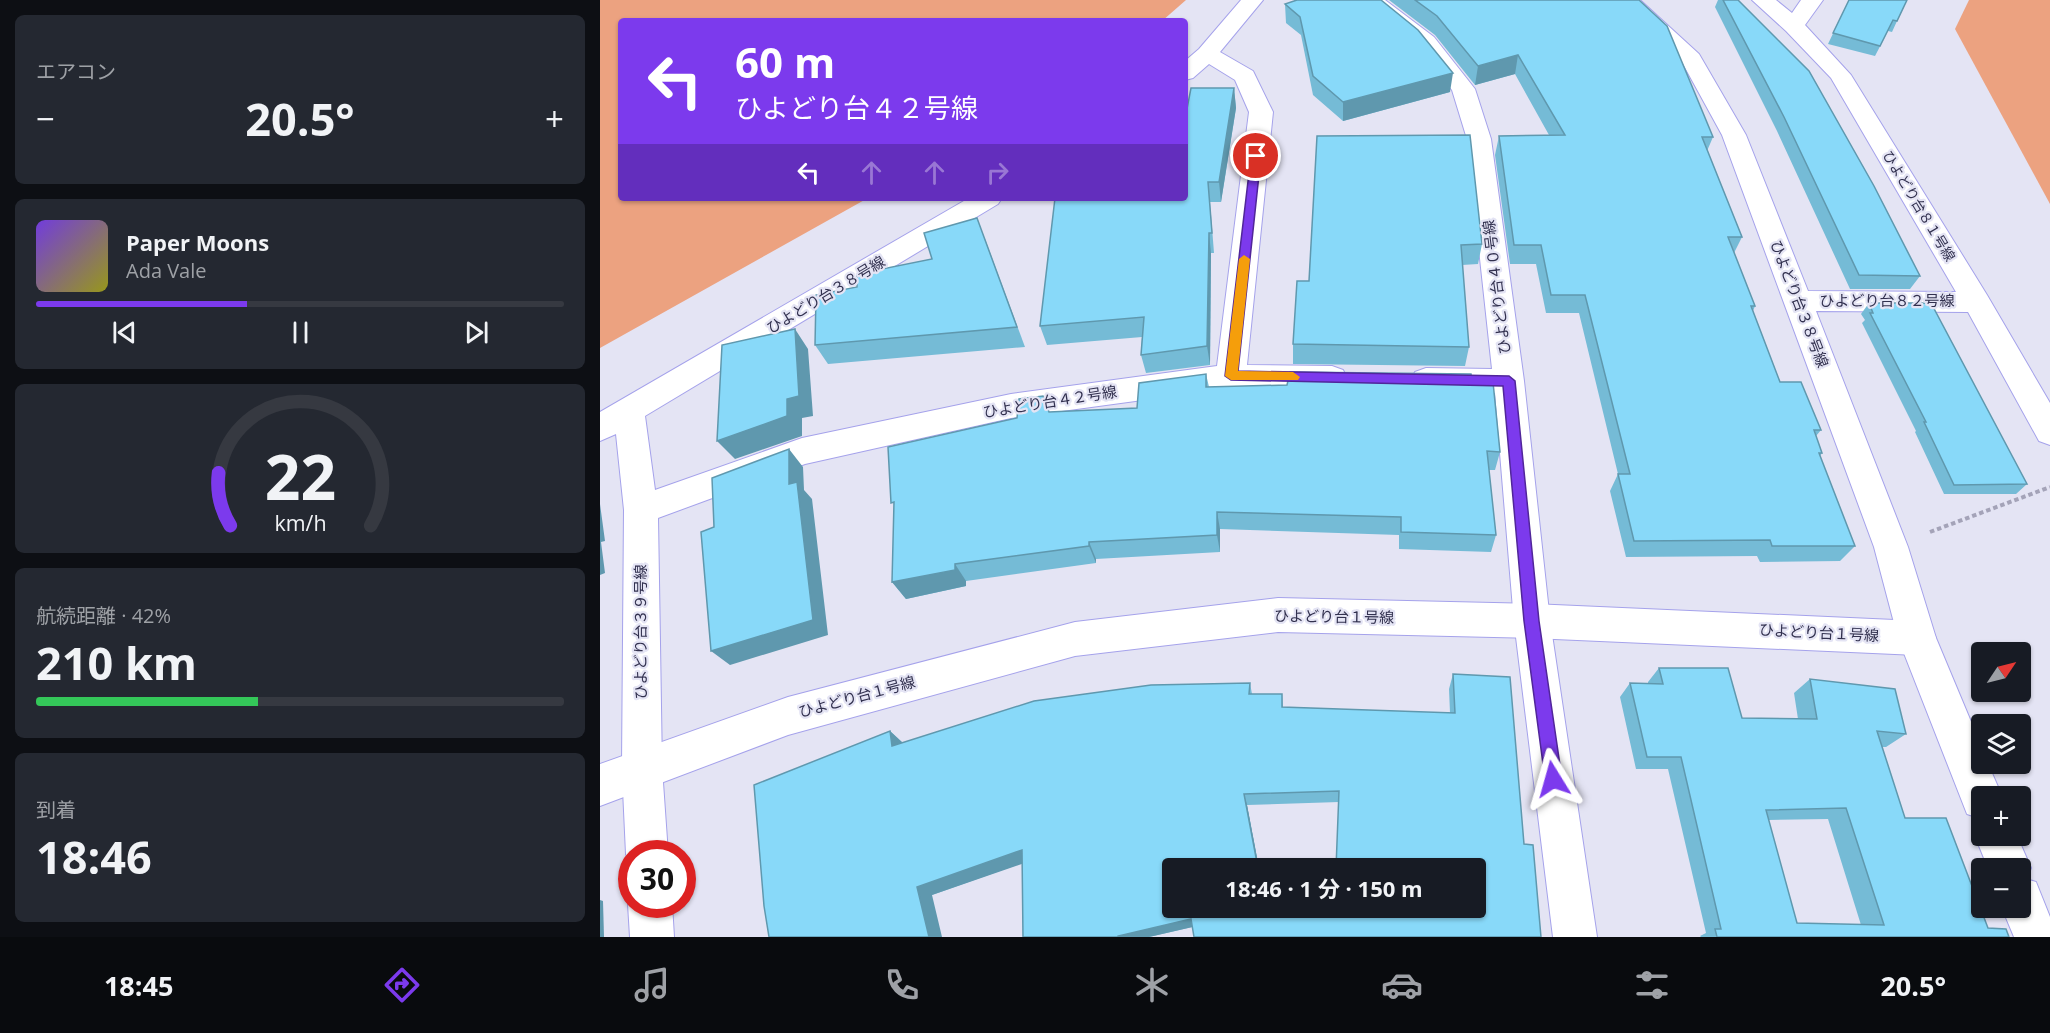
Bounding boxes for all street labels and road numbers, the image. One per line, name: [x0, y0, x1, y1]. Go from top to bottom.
street label: ひよどり台８１号線: [1879, 147, 1960, 265]
street label: ひよどり台４０号線: [1478, 219, 1514, 355]
street label: ひよどり台３８号線: [1766, 237, 1833, 370]
street label: ひよどり台３８号線: [762, 251, 889, 337]
street label: ひよどり台８２号線: [1819, 290, 1955, 310]
street label: ひよどり台４２号線: [982, 381, 1118, 421]
street label: ひよどり台３９号線: [630, 564, 650, 700]
street label: ひよどり台１号線: [1274, 605, 1394, 627]
street label: ひよどり台１号線: [1759, 619, 1880, 645]
street label: ひよどり台１号線: [796, 671, 917, 721]

